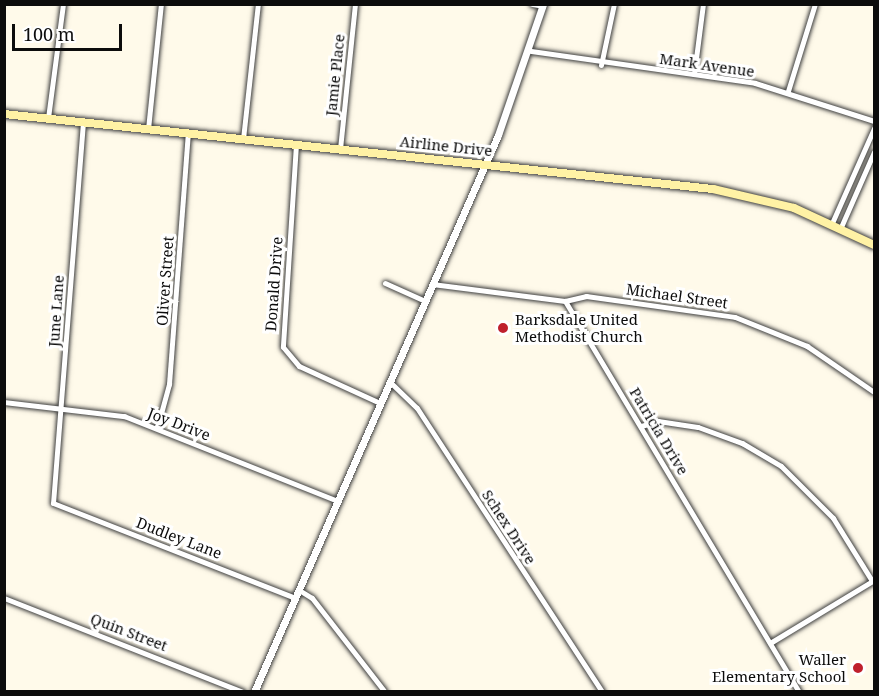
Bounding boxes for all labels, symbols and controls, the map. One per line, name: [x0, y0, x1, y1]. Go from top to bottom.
scale bar: [15, 12, 124, 50]
text: 100 m: [23, 22, 75, 46]
street label: Jamie Place: [322, 33, 348, 117]
street label: Mark Avenue: [658, 49, 756, 81]
street label: Airline Drive: [399, 132, 493, 160]
street label: Oliver Street: [153, 235, 177, 327]
street label: Donald Drive: [262, 236, 286, 332]
street label: June Lane: [45, 274, 67, 348]
street label: Michael Street: [625, 280, 729, 312]
place label: Barksdale United Methodist Church: [515, 310, 643, 345]
marker: Barksdale United Methodist Church: [496, 321, 510, 335]
street label: Patricia Drive: [626, 384, 692, 478]
street label: Joy Drive: [145, 404, 213, 444]
street label: Schex Drive: [478, 486, 540, 568]
street label: Dudley Lane: [134, 513, 224, 563]
street label: Quin Street: [88, 609, 170, 655]
place label: Waller Elementary School: [712, 650, 846, 685]
marker: Waller Elementary School: [851, 661, 865, 675]

